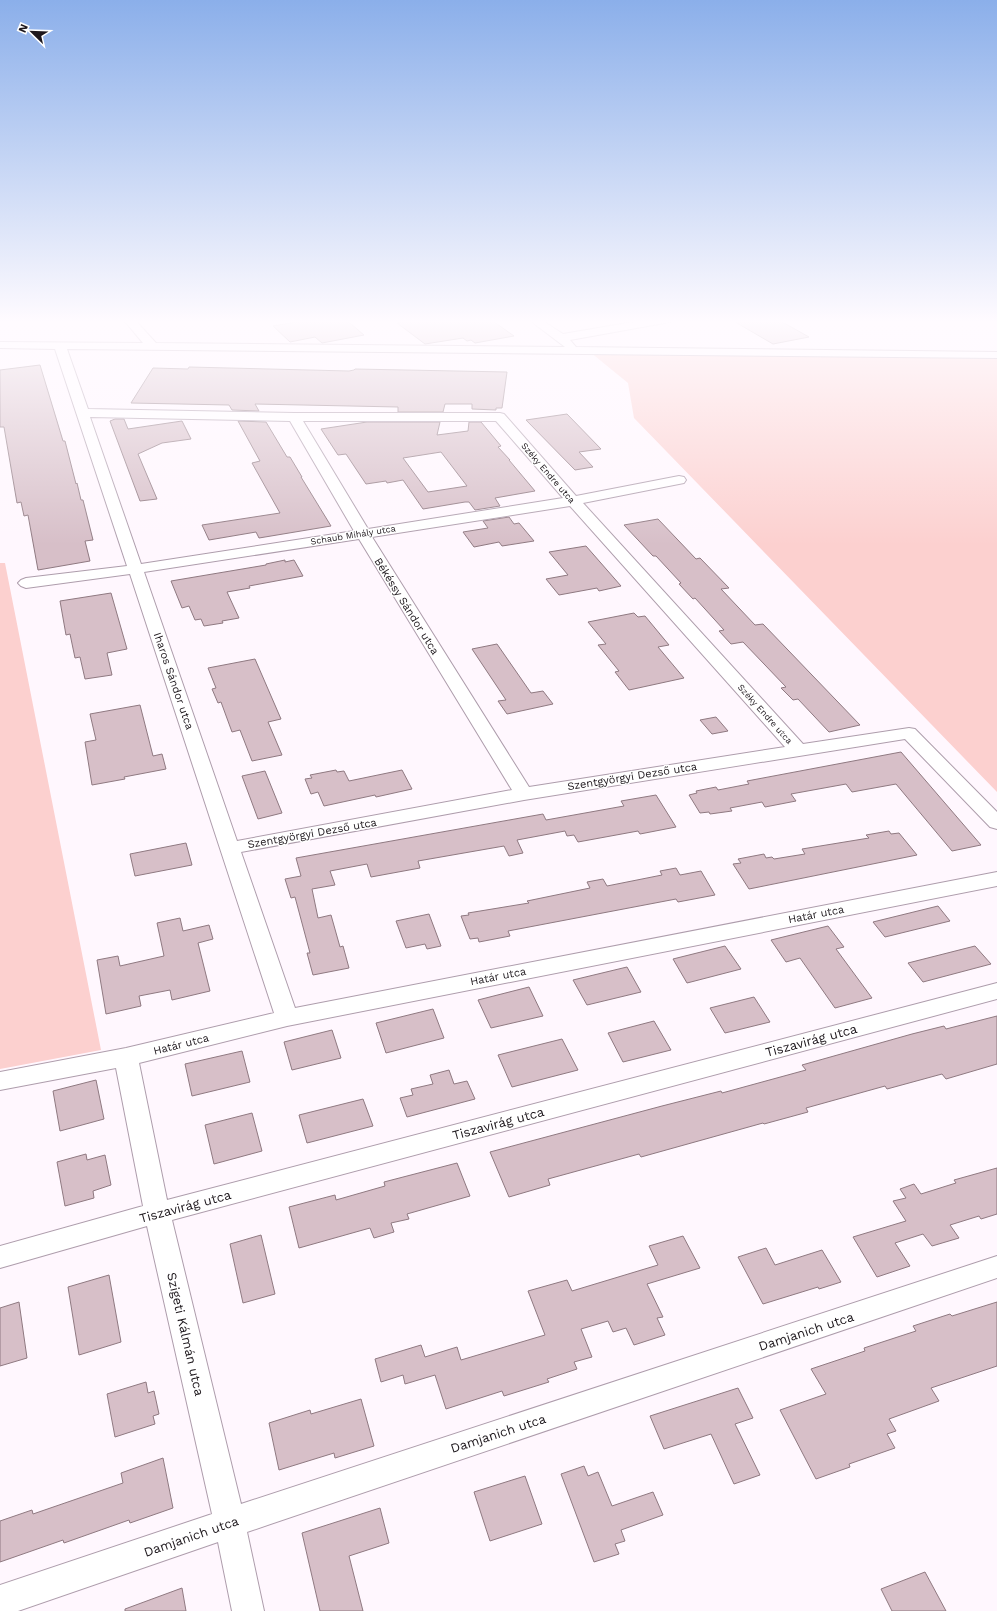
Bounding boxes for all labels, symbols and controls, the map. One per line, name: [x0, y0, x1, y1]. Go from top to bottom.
north arrow: [12, 12, 52, 52]
text: N: [16, 22, 31, 35]
street label: Széky Endre utca: [519, 441, 577, 505]
street label: Schaub Mihály utca: [310, 523, 396, 547]
street label: Békéssy Sándor utca: [371, 556, 442, 657]
street label: Iharos Sándor utca: [151, 631, 196, 731]
street label: Széky Endre utca: [736, 682, 794, 746]
street label: Szentgyörgyi Dezső utca: [566, 760, 698, 793]
street label: Szentgyörgyi Dezső utca: [246, 816, 378, 851]
street label: Határ utca: [787, 903, 845, 926]
street label: Határ utca: [469, 965, 527, 988]
street label: Tiszavirág utca: [764, 1021, 859, 1060]
street label: Határ utca: [152, 1031, 210, 1058]
street label: Tiszavirág utca: [451, 1104, 546, 1143]
street label: Tiszavirág utca: [138, 1187, 233, 1226]
street label: Szigeti Kálmán utca: [164, 1271, 207, 1398]
street label: Damjanich utca: [757, 1309, 856, 1354]
street label: Damjanich utca: [449, 1411, 548, 1456]
street label: Damjanich utca: [142, 1513, 241, 1560]

